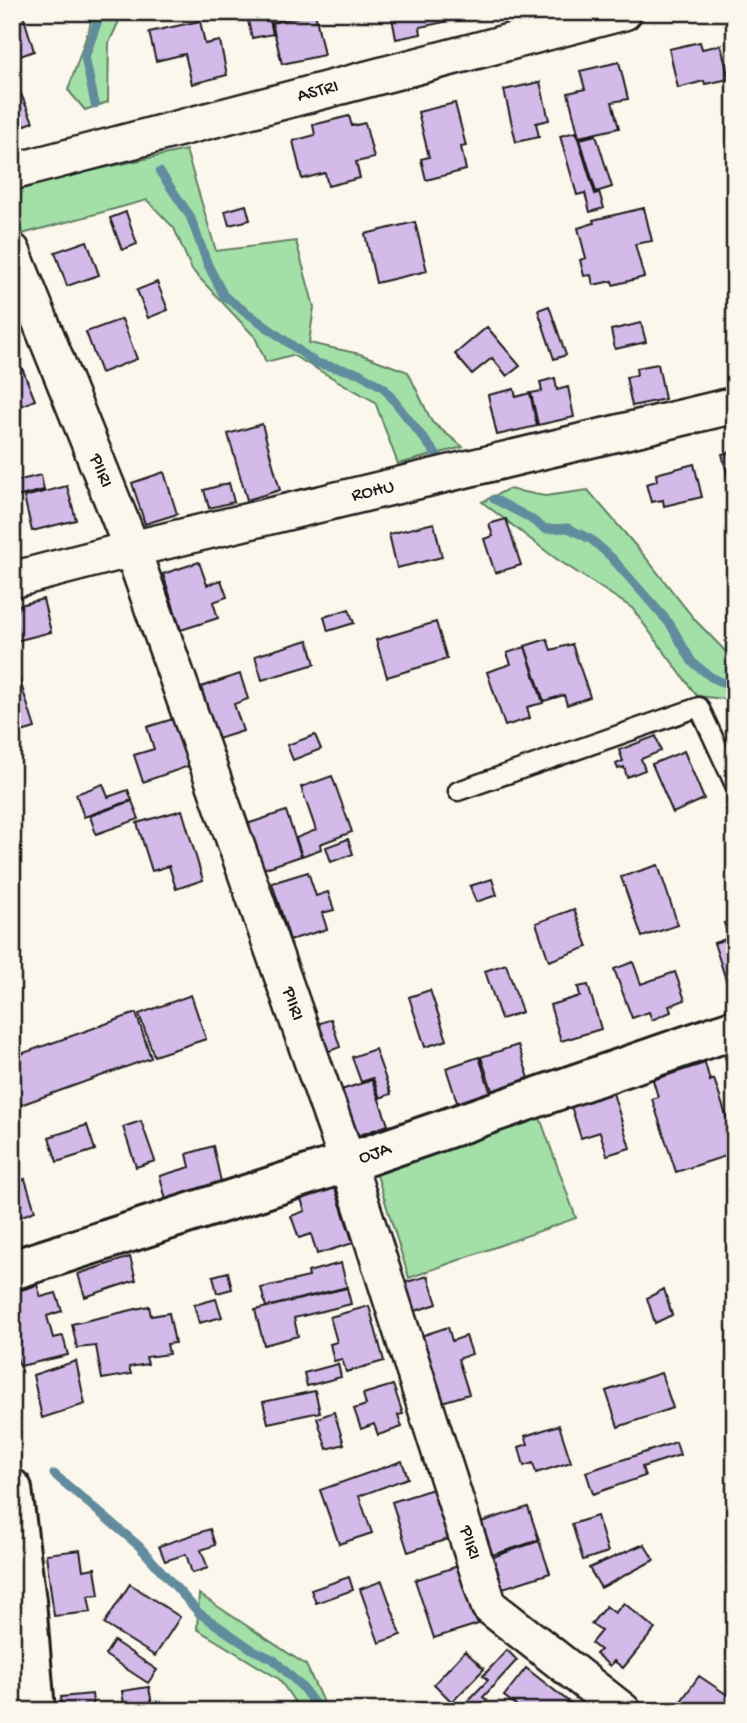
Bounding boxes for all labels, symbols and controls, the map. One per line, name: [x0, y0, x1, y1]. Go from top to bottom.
street label: ASTRI: [295, 75, 341, 109]
street label: PIIRI: [83, 450, 117, 491]
street label: ROHU: [349, 476, 397, 508]
street label: PIIRI: [275, 983, 308, 1024]
street label: OJA: [356, 1137, 396, 1170]
street label: PIIRI: [452, 1522, 485, 1563]

